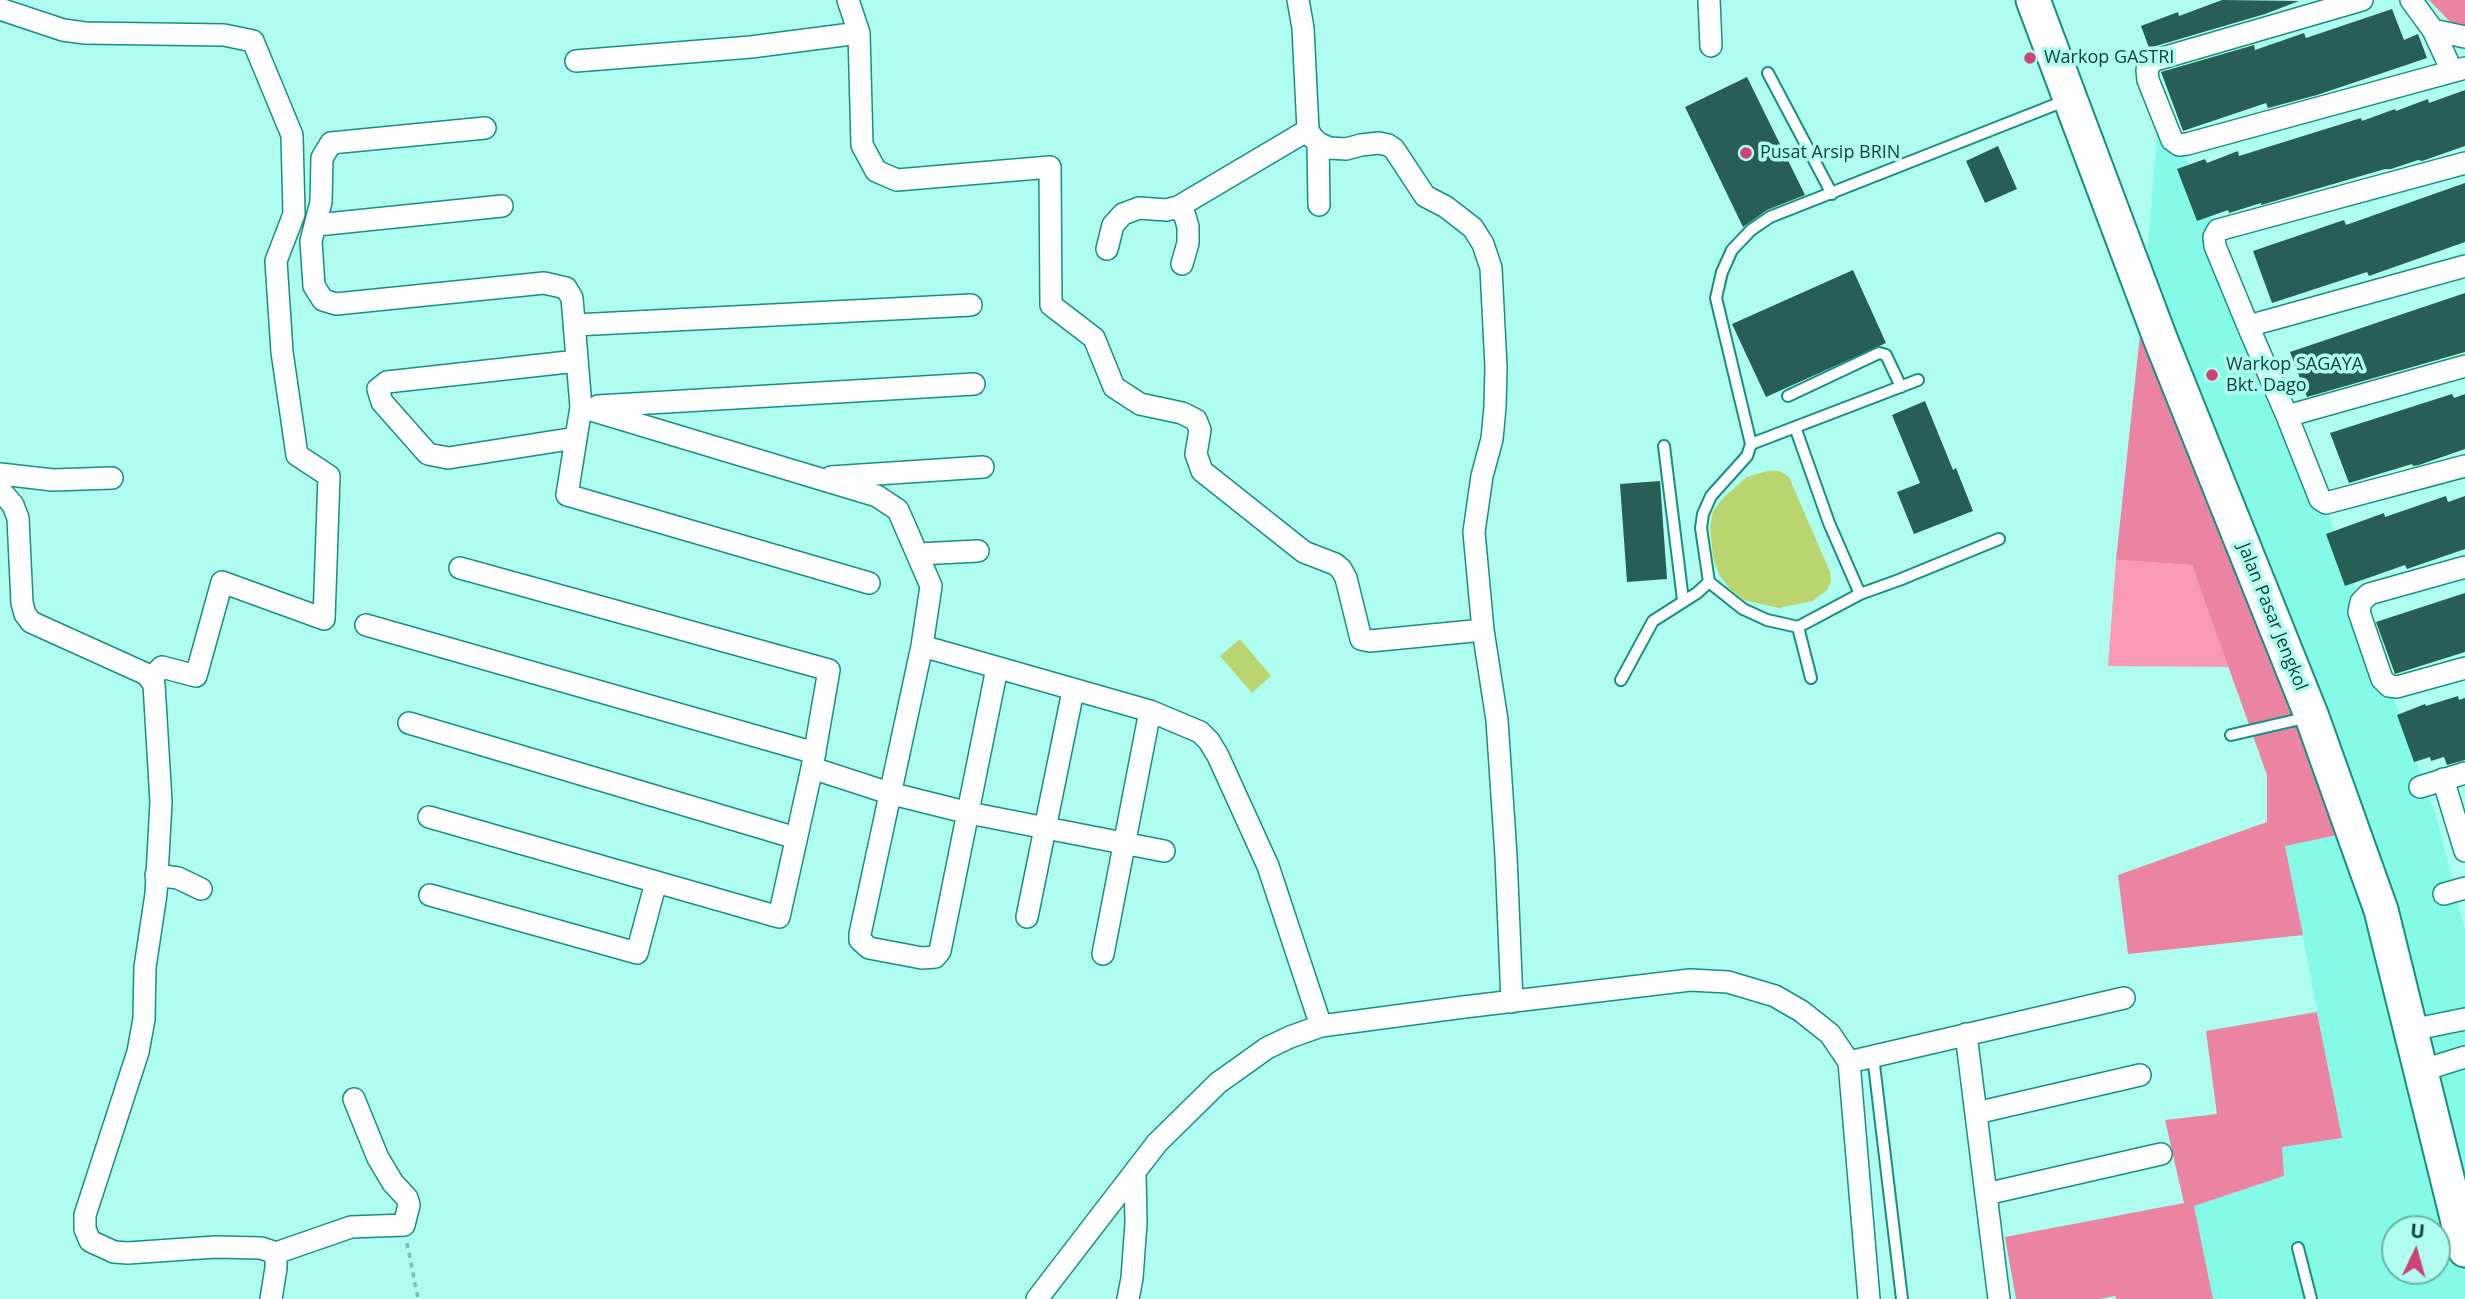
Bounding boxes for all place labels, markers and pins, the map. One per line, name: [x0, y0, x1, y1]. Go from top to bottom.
place label: Warkop GASTRI: [2044, 47, 2174, 69]
marker: Warkop GASTRI: [2022, 50, 2038, 66]
place label: Pusat Arsip BRIN: [1760, 142, 1900, 164]
marker: Pusat Arsip BRIN: [1738, 145, 1754, 161]
place label: Warkop SAGAYA Bkt. Dago: [2226, 354, 2363, 396]
marker: Warkop SAGAYA Bkt. Dago: [2204, 367, 2220, 383]

